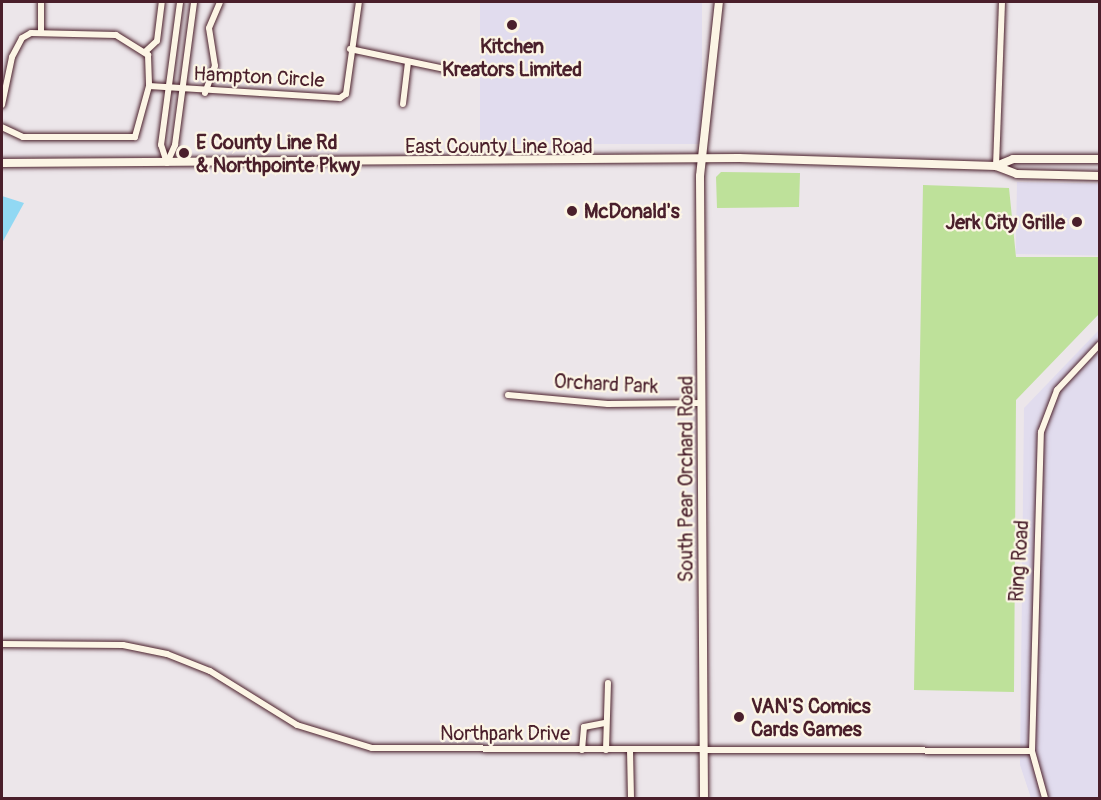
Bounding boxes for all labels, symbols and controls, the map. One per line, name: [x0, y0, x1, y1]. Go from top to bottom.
marker: Kitchen Kreators Limited: [505, 18, 519, 32]
place label: Kitchen Kreators Limited: [442, 35, 582, 82]
street label: Hampton Circle: [193, 62, 325, 92]
place label: E County Line Rd & Northpointe Pkwy: [196, 130, 360, 177]
street label: East County Line Road: [405, 134, 593, 158]
marker: E County Line Rd & Northpointe Pkwy: [177, 146, 191, 160]
place label: McDonald's: [584, 199, 680, 223]
marker: McDonald's: [565, 204, 579, 218]
place label: Jerk City Grille: [946, 210, 1065, 234]
marker: Jerk City Grille: [1070, 215, 1084, 229]
street label: Orchard Park: [553, 369, 659, 399]
street label: South Pear Orchard Road: [674, 376, 698, 582]
street label: Ring Road: [1004, 519, 1034, 603]
place label: VAN'S Comics Cards Games: [751, 694, 871, 741]
marker: VAN'S Comics Cards Games: [732, 710, 746, 724]
street label: Northpark Drive: [440, 721, 570, 745]

